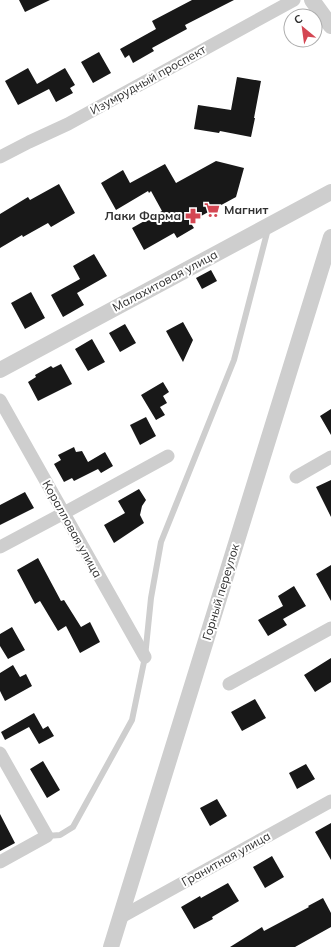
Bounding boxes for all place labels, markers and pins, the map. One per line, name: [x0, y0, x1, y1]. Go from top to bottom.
supermarket icon: Магнит: [203, 201, 221, 219]
place label: Магнит: [224, 202, 268, 217]
pharmacy icon: Лаки Фарма: [184, 207, 202, 225]
place label: Лаки Фарма: [105, 208, 181, 223]

